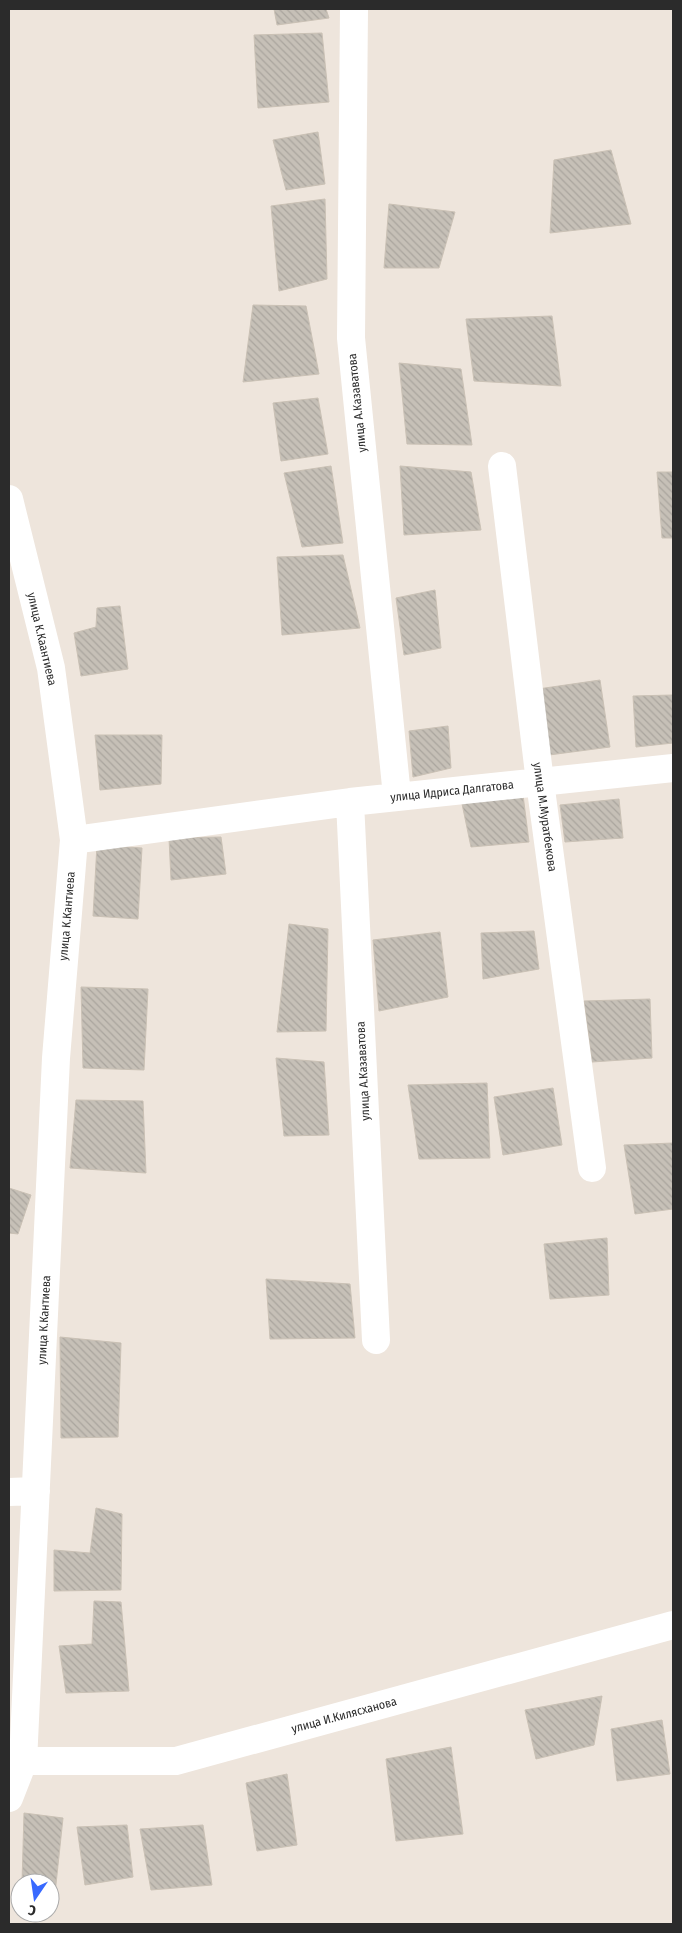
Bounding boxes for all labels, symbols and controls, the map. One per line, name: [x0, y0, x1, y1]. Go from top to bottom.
street label: улица А.Казаватова: [345, 353, 369, 453]
street label: улица К.Каантиева: [24, 591, 60, 687]
street label: улица М.Муратбекова: [530, 761, 560, 873]
street label: улица Идриса Далгатова: [390, 778, 515, 804]
street label: улица К.Кантиева: [56, 871, 78, 961]
street label: улица А.Казаватова: [353, 1021, 373, 1121]
street label: улица К.Кантиева: [35, 1275, 53, 1365]
street label: улица И.Килясханова: [290, 1694, 398, 1736]
north arrow: [10, 1873, 60, 1923]
text: С: [26, 1901, 38, 1919]

